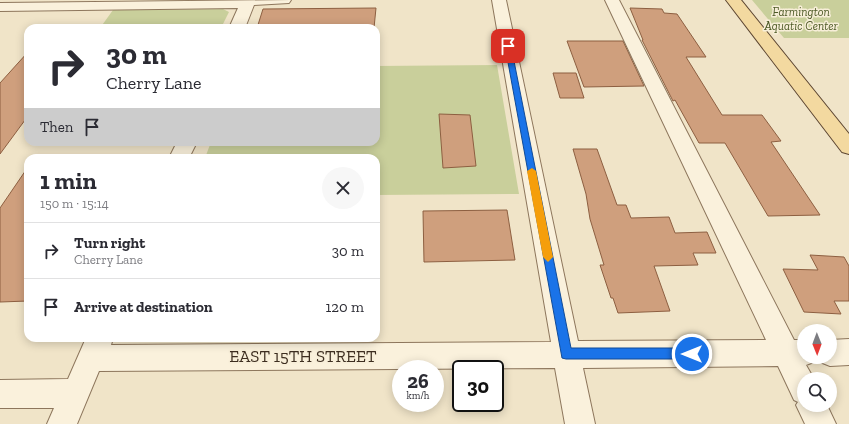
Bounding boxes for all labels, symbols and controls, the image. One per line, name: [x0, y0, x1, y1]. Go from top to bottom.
park label: Farmington Aquatic Center: [763, 5, 839, 33]
pin: [491, 29, 525, 63]
icon: arrive: [497, 35, 519, 57]
text: 30 m: [106, 38, 167, 71]
icon: right: [40, 40, 92, 92]
text: Cherry Lane: [106, 72, 201, 94]
icon: arrive: [81, 116, 103, 138]
text: Then: [40, 118, 73, 136]
text: 1 min: [40, 166, 97, 195]
button: close: [322, 167, 364, 209]
text: 150 m · 15:14: [40, 196, 109, 211]
text: Turn right: [74, 234, 145, 252]
icon: right: [40, 240, 62, 262]
text: 30 m: [332, 242, 364, 260]
text: Cherry Lane: [74, 252, 143, 267]
icon: arrive: [40, 296, 62, 318]
text: Arrive at destination: [74, 298, 213, 316]
text: 120 m: [326, 298, 364, 316]
north arrow: [797, 324, 837, 364]
map controls: [797, 324, 837, 412]
position arrow: [671, 333, 713, 375]
street label: EAST 15TH STREET: [229, 346, 377, 366]
speed limit sign: 30: [452, 360, 504, 412]
text: 26: [407, 369, 429, 393]
button: search: [797, 372, 837, 412]
text: km/h: [407, 390, 429, 402]

